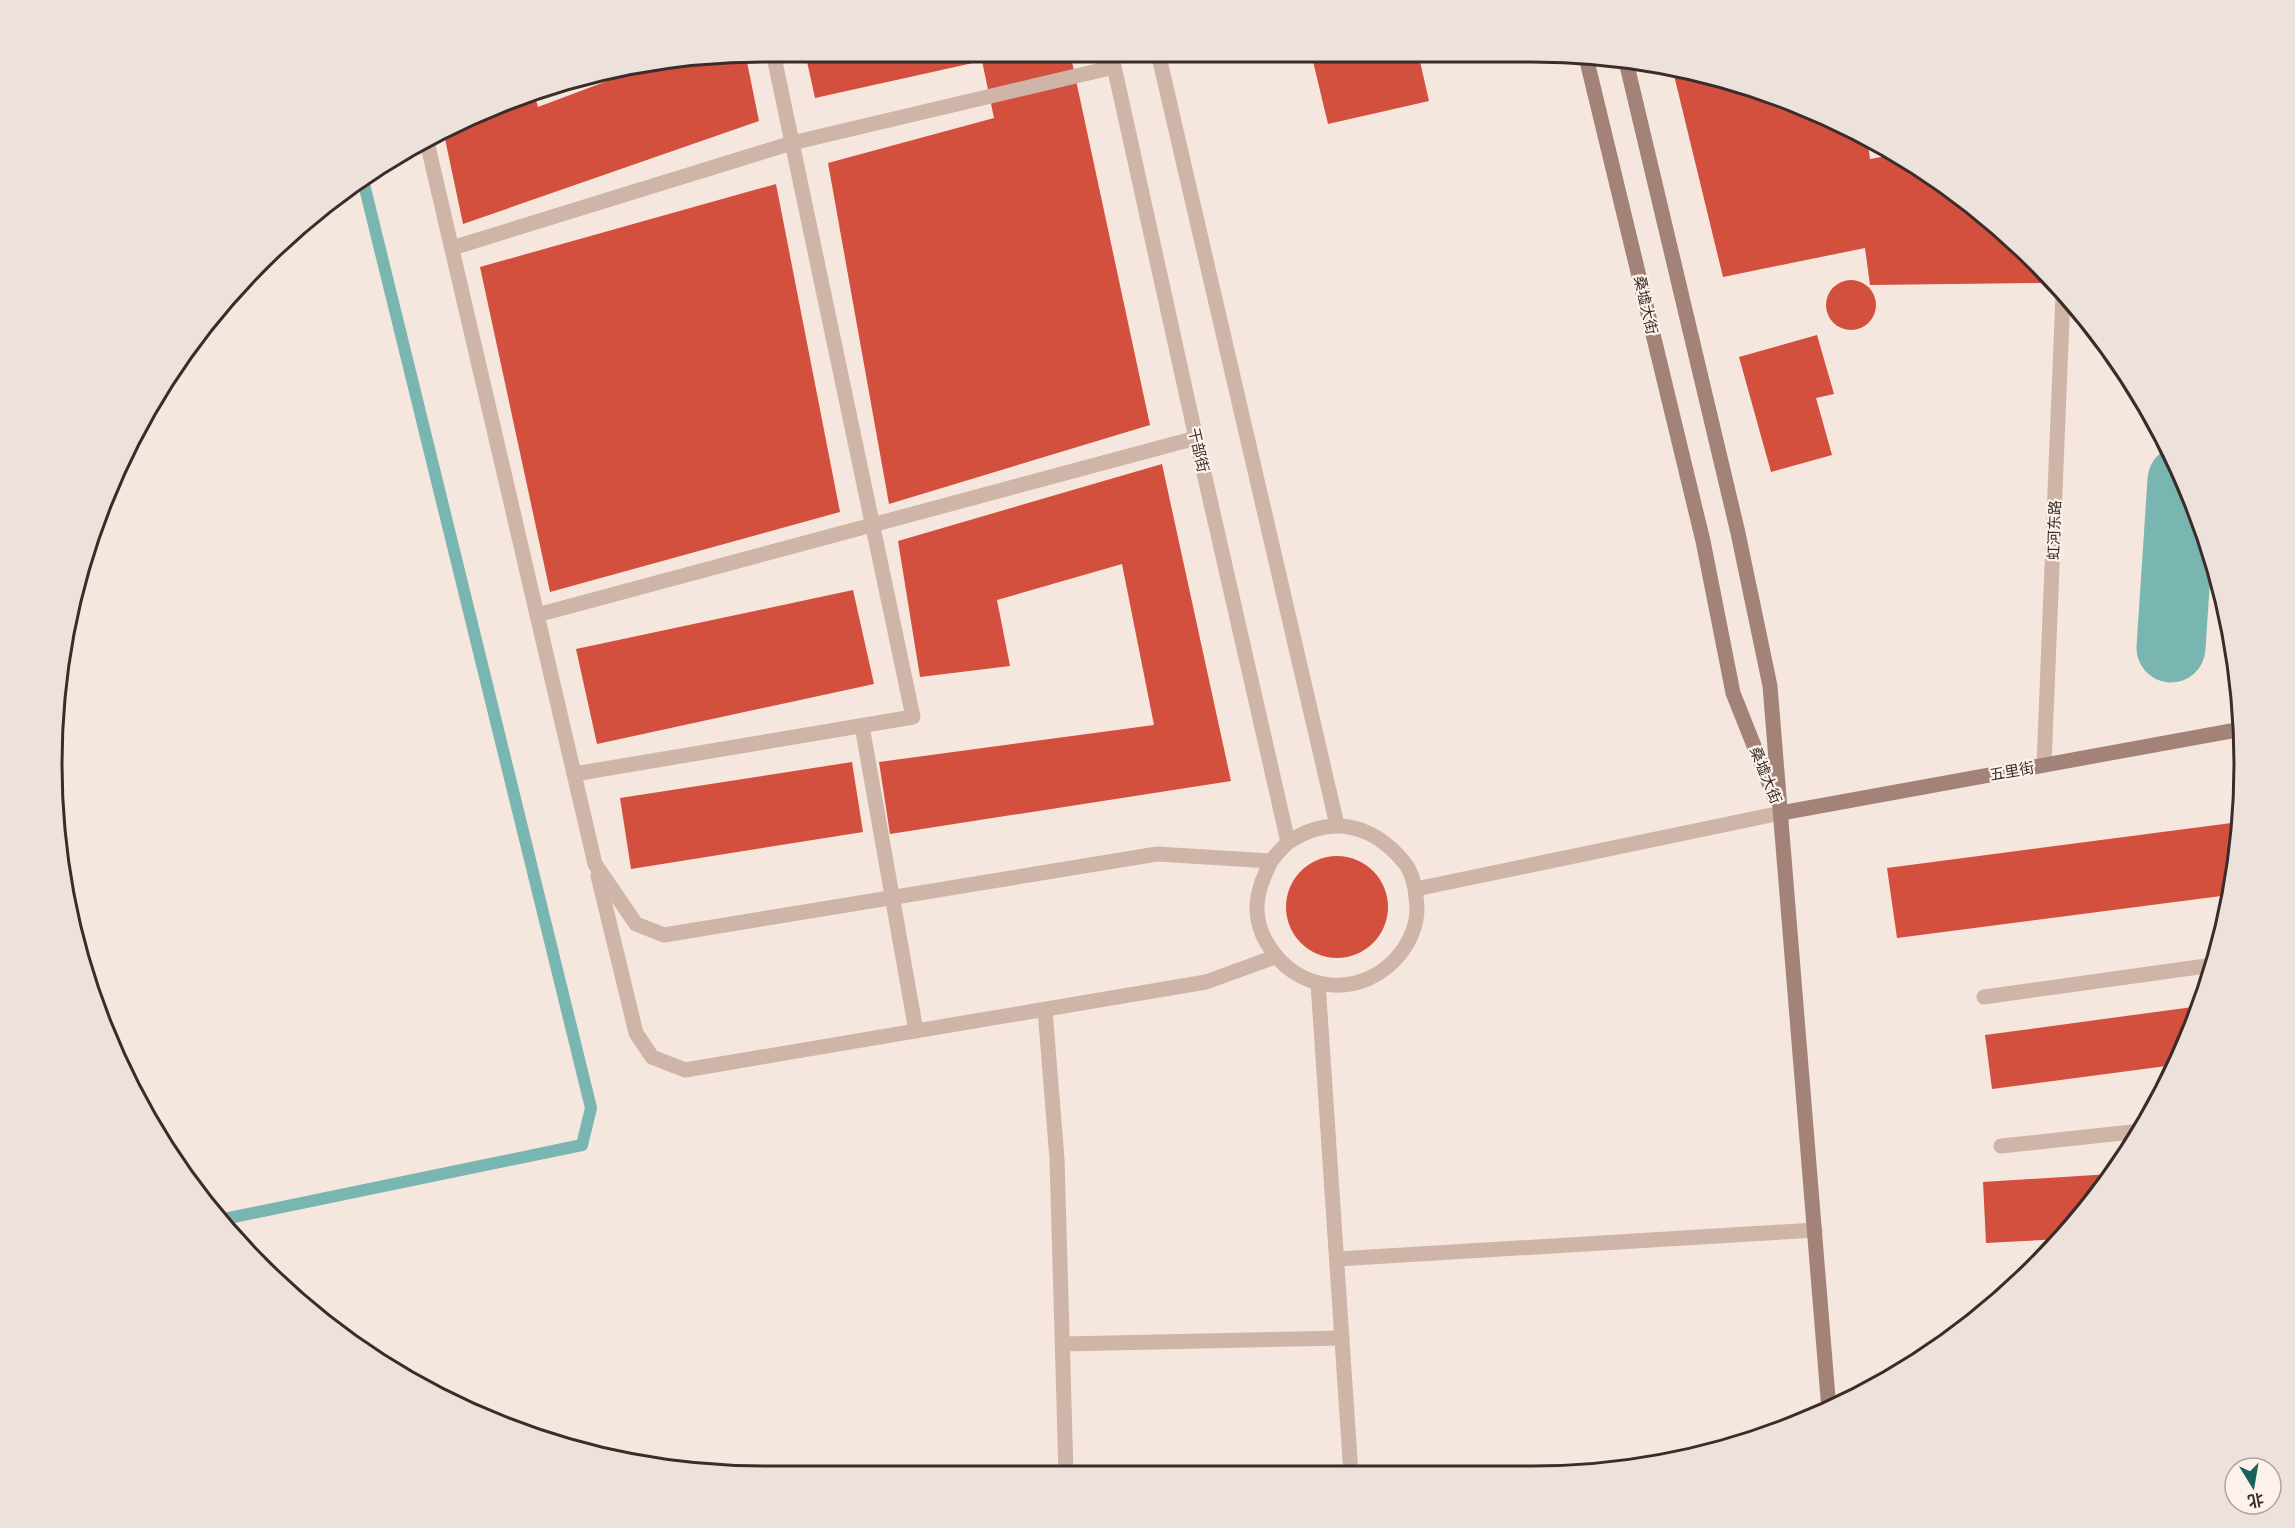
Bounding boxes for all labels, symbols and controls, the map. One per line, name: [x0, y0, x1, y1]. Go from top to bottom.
street label: 桑墟大街: [1630, 274, 1662, 336]
street label: 干部街: [1185, 426, 1213, 474]
street label: 虹河东路: [2043, 500, 2065, 560]
street label: 桑墟大街: [1746, 744, 1786, 806]
street label: 五里街: [1988, 758, 2036, 784]
north arrow: [2223, 1456, 2283, 1516]
text: 北: [2246, 1489, 2265, 1511]

